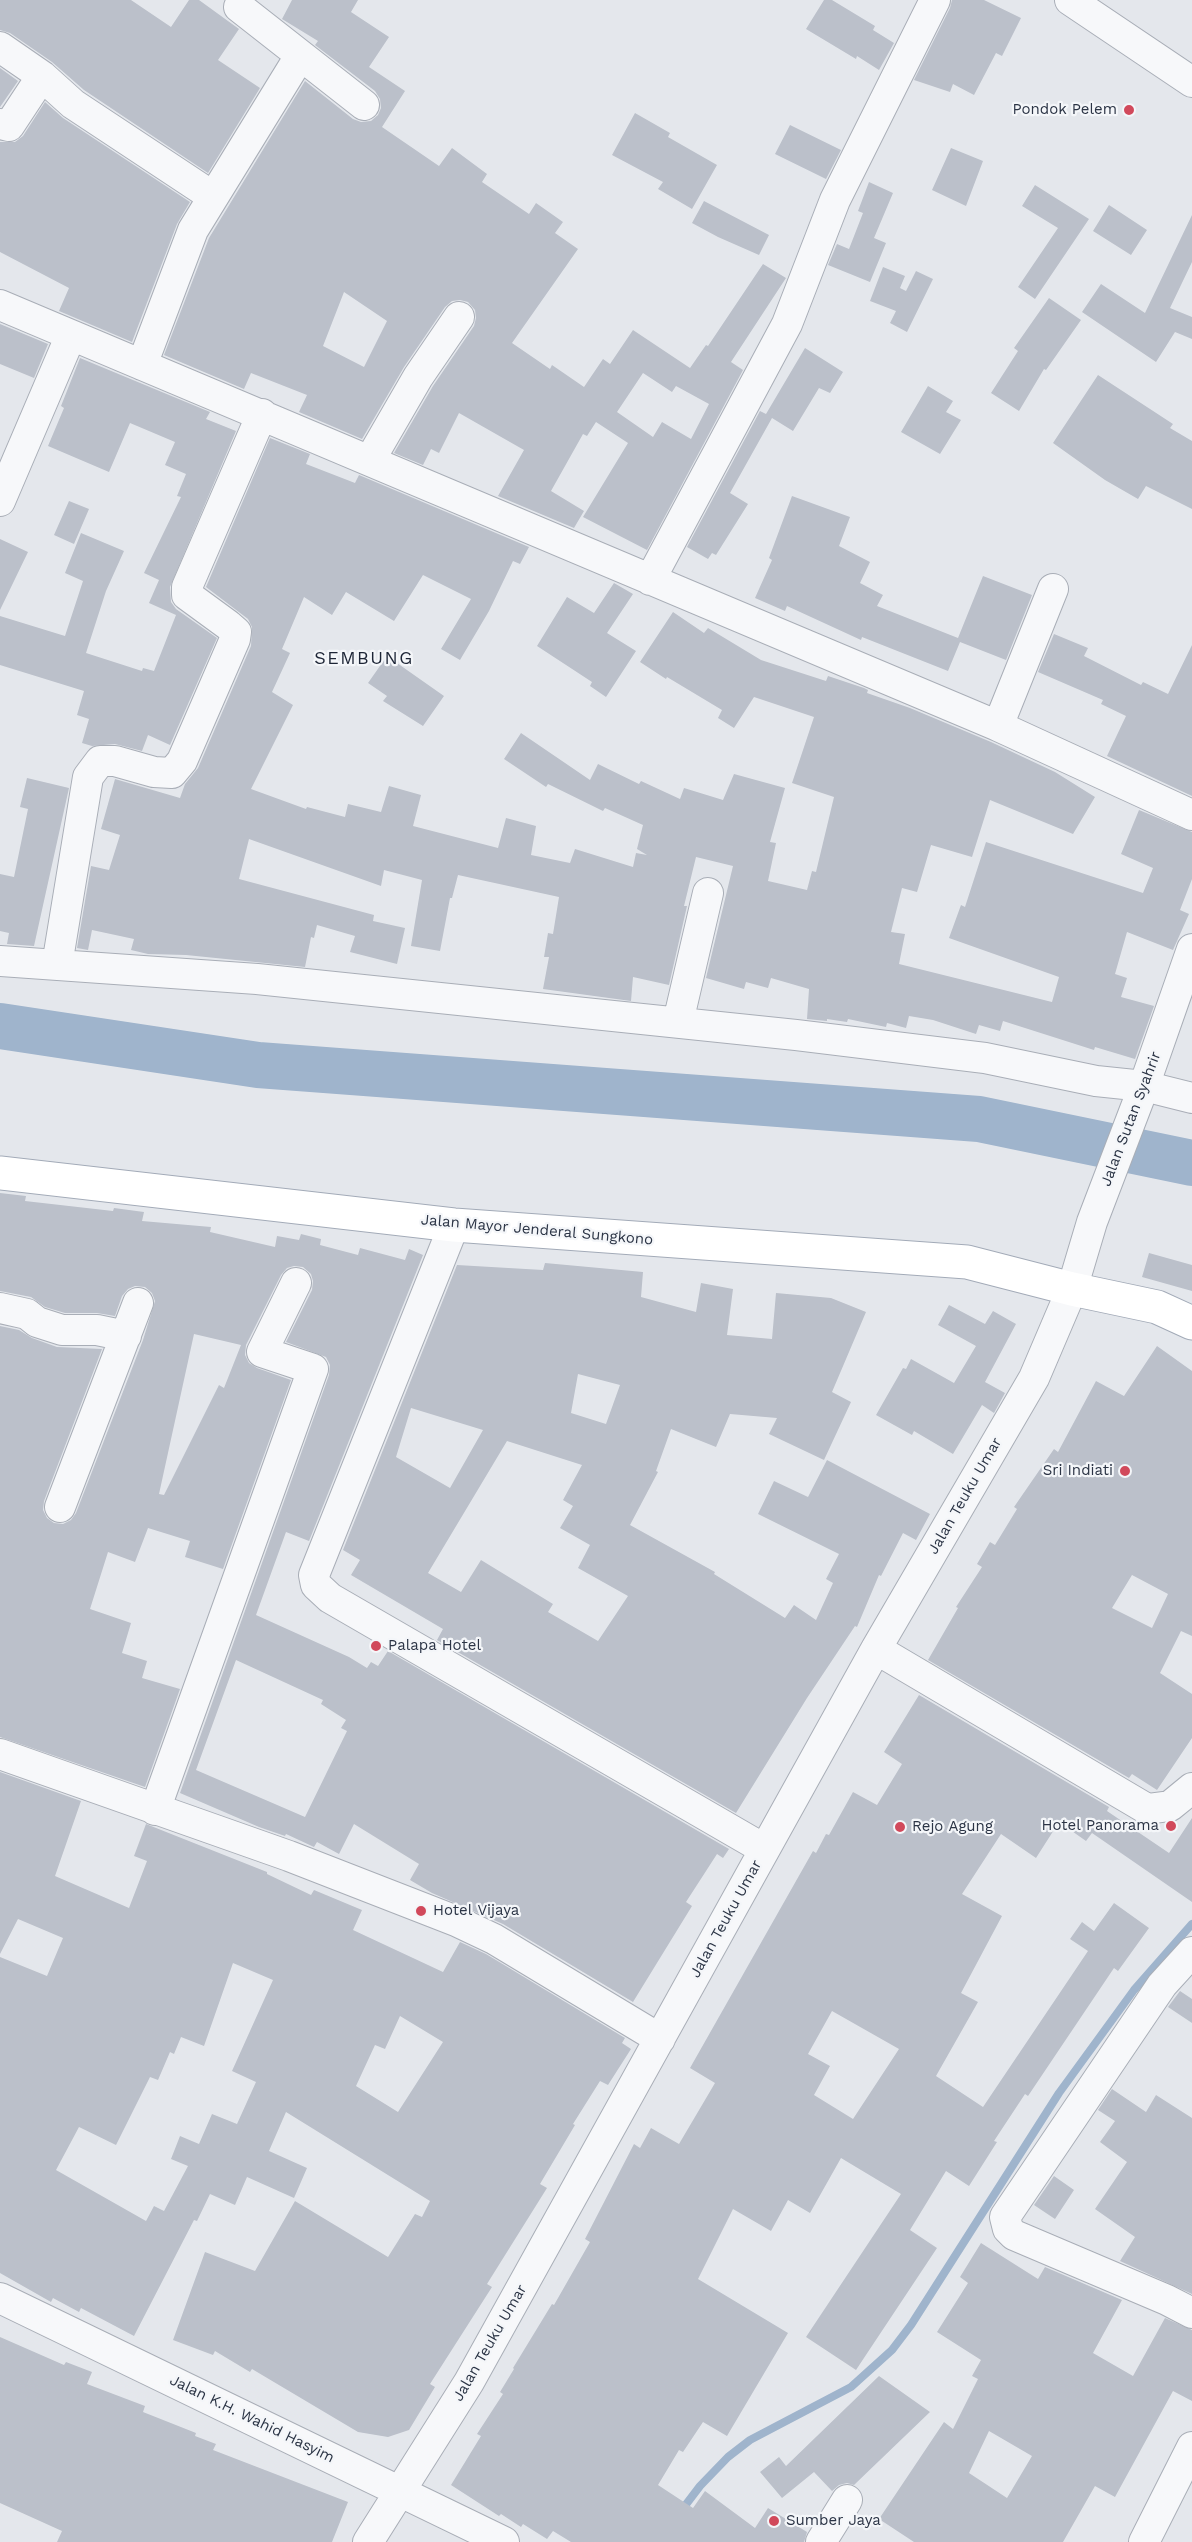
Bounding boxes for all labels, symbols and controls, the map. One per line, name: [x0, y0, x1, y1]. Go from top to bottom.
place label: Pondok Pelem: [1012, 101, 1117, 119]
marker: Pondok Pelem: [1122, 103, 1136, 117]
district label: SEMBUNG: [314, 648, 414, 670]
street label: Jalan Sutan Syahrir: [1097, 1049, 1165, 1189]
street label: Jalan Mayor Jenderal Sungkono: [420, 1211, 654, 1249]
street label: Jalan Teuku Umar: [924, 1434, 1006, 1558]
place label: Sri Indiati: [1043, 1462, 1113, 1480]
marker: Sri Indiati: [1118, 1464, 1132, 1478]
place label: Palapa Hotel: [388, 1637, 481, 1655]
marker: Palapa Hotel: [369, 1639, 383, 1653]
place label: Hotel Panorama: [1041, 1817, 1159, 1835]
place label: Rejo Agung: [912, 1818, 993, 1836]
marker: Hotel Panorama: [1164, 1819, 1178, 1833]
marker: Rejo Agung: [893, 1820, 907, 1834]
street label: Jalan Teuku Umar: [686, 1857, 766, 1981]
place label: Hotel Vijaya: [433, 1902, 519, 1920]
marker: Hotel Vijaya: [414, 1904, 428, 1918]
street label: Jalan Teuku Umar: [449, 2281, 531, 2405]
street label: Jalan K.H. Wahid Hasyim: [167, 2371, 337, 2467]
place label: Sumber Jaya: [786, 2512, 881, 2530]
marker: Sumber Jaya: [767, 2514, 781, 2528]

